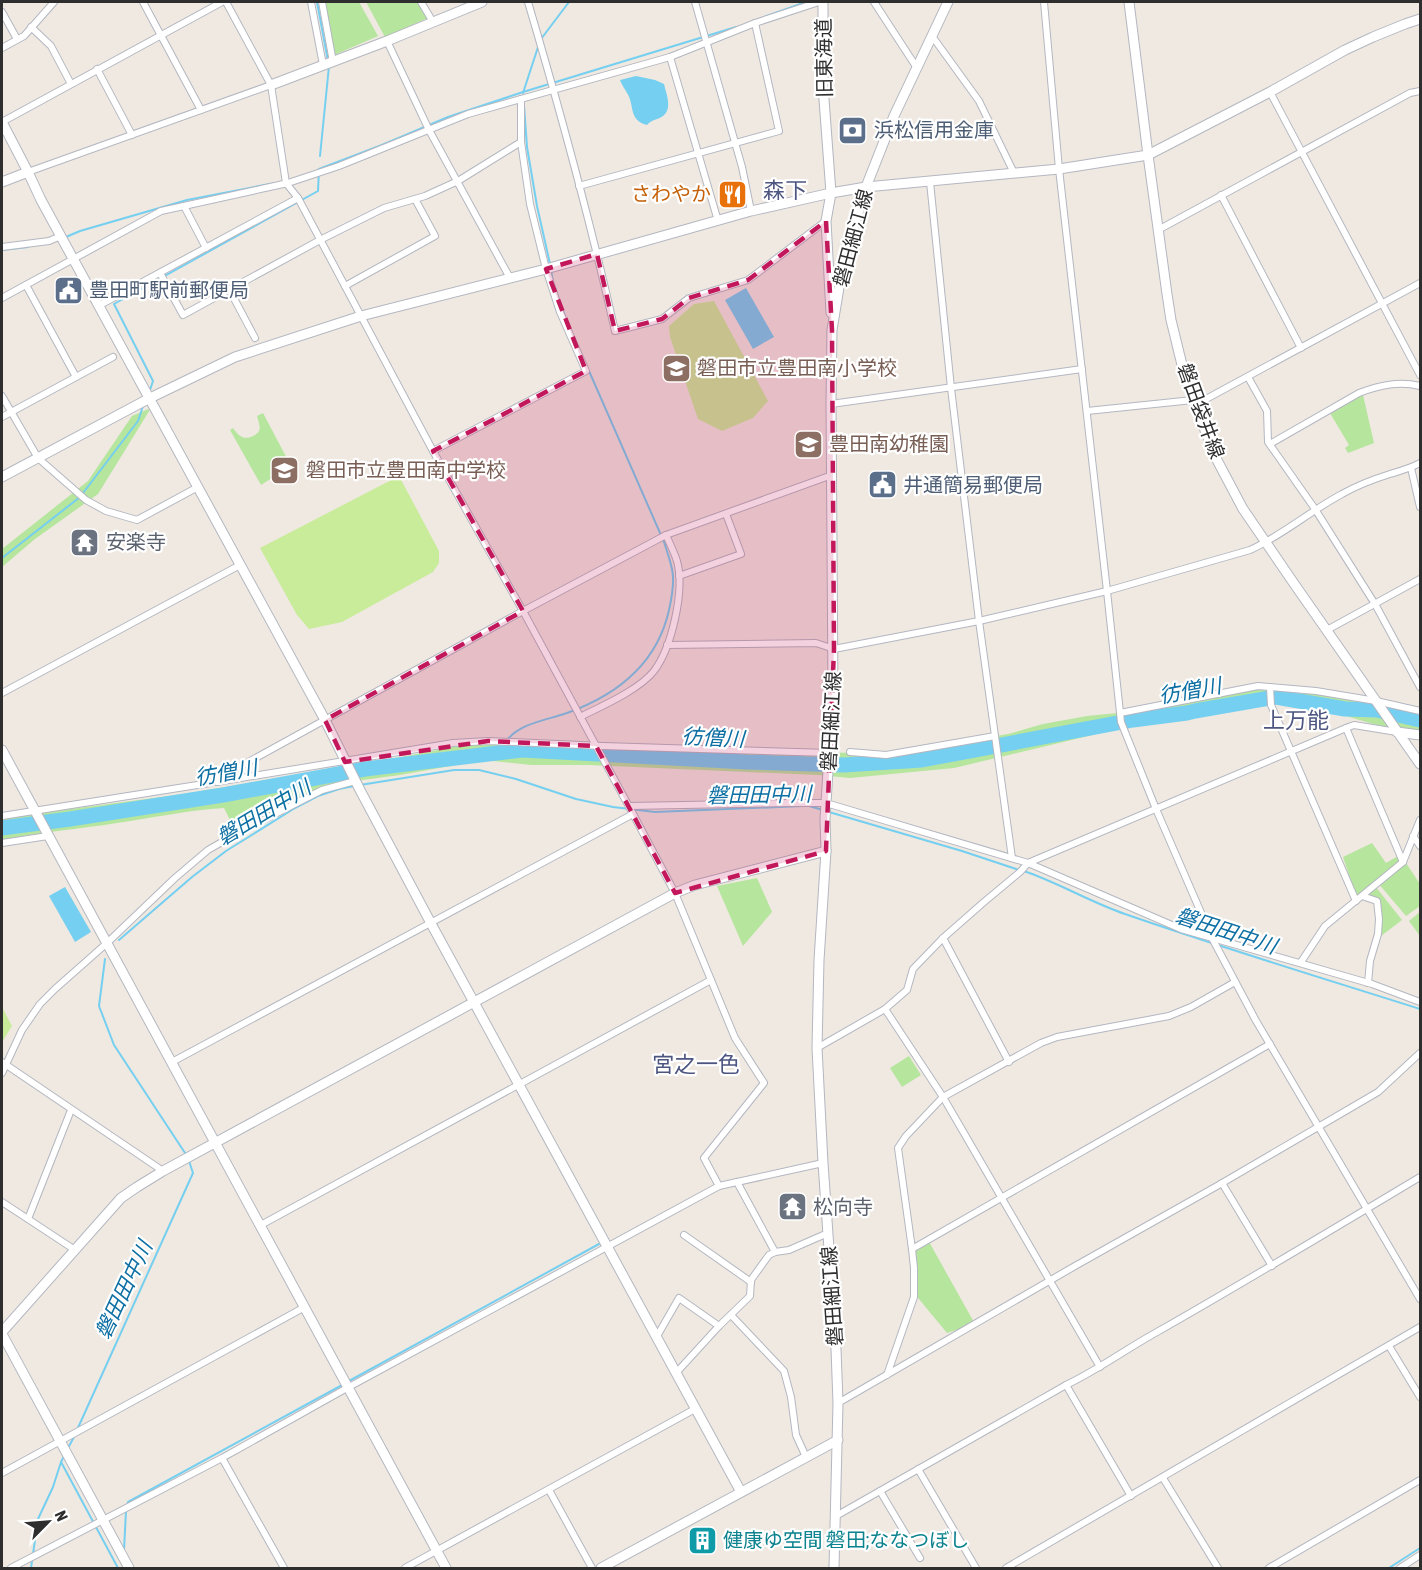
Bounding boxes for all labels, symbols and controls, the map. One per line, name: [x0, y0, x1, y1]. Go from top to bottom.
street label: 旧東海道: [811, 18, 836, 98]
bank icon: 浜松信用金庫: [837, 114, 869, 146]
place label: 浜松信用金庫: [874, 118, 994, 141]
district label: 森下: [763, 177, 807, 203]
restaurant icon: さわやか: [716, 178, 748, 210]
place label: さわやか: [631, 182, 711, 205]
street label: 磐田細江線: [828, 187, 877, 289]
public building icon: 豊田町駅前郵便局: [52, 274, 84, 306]
place label: 豊田町駅前郵便局: [89, 278, 249, 301]
school or university icon: 磐田市立豊田南小学校: [660, 352, 692, 384]
place label: 磐田市立豊田南小学校: [697, 356, 897, 379]
street label: 磐田袋井線: [1174, 360, 1229, 462]
school or university icon: 豊田南幼稚園: [792, 428, 824, 460]
place label: 豊田南幼稚園: [829, 432, 949, 455]
school or university icon: 磐田市立豊田南中学校: [269, 454, 301, 486]
place label: 磐田市立豊田南中学校: [306, 458, 506, 481]
public building icon: 井通簡易郵便局: [866, 469, 898, 501]
place label: 井通簡易郵便局: [903, 473, 1043, 496]
temple icon: 安楽寺: [69, 526, 101, 558]
place label: 安楽寺: [106, 530, 166, 553]
street label: 磐田細江線: [816, 670, 845, 772]
water label: 彷僧川: [1157, 672, 1225, 707]
district label: 上万能: [1263, 707, 1329, 733]
water label: 彷僧川: [681, 723, 747, 751]
water label: 彷僧川: [193, 754, 261, 789]
water label: 磐田田中川: [212, 774, 316, 849]
water label: 磐田田中川: [706, 781, 814, 807]
water label: 磐田田中川: [1173, 902, 1282, 958]
district label: 宮之一色: [652, 1051, 740, 1077]
temple icon: 松向寺: [776, 1191, 808, 1223]
place label: 松向寺: [813, 1195, 873, 1218]
water label: 磐田田中川: [90, 1235, 157, 1342]
street label: 磐田細江線: [817, 1245, 846, 1347]
north arrow: [18, 1492, 78, 1552]
text: N: [51, 1508, 72, 1524]
building icon: 健康ゆ空間 磐田;ななつぼし: [686, 1524, 718, 1556]
place label: 健康ゆ空間 磐田;ななつぼし: [723, 1528, 969, 1551]

